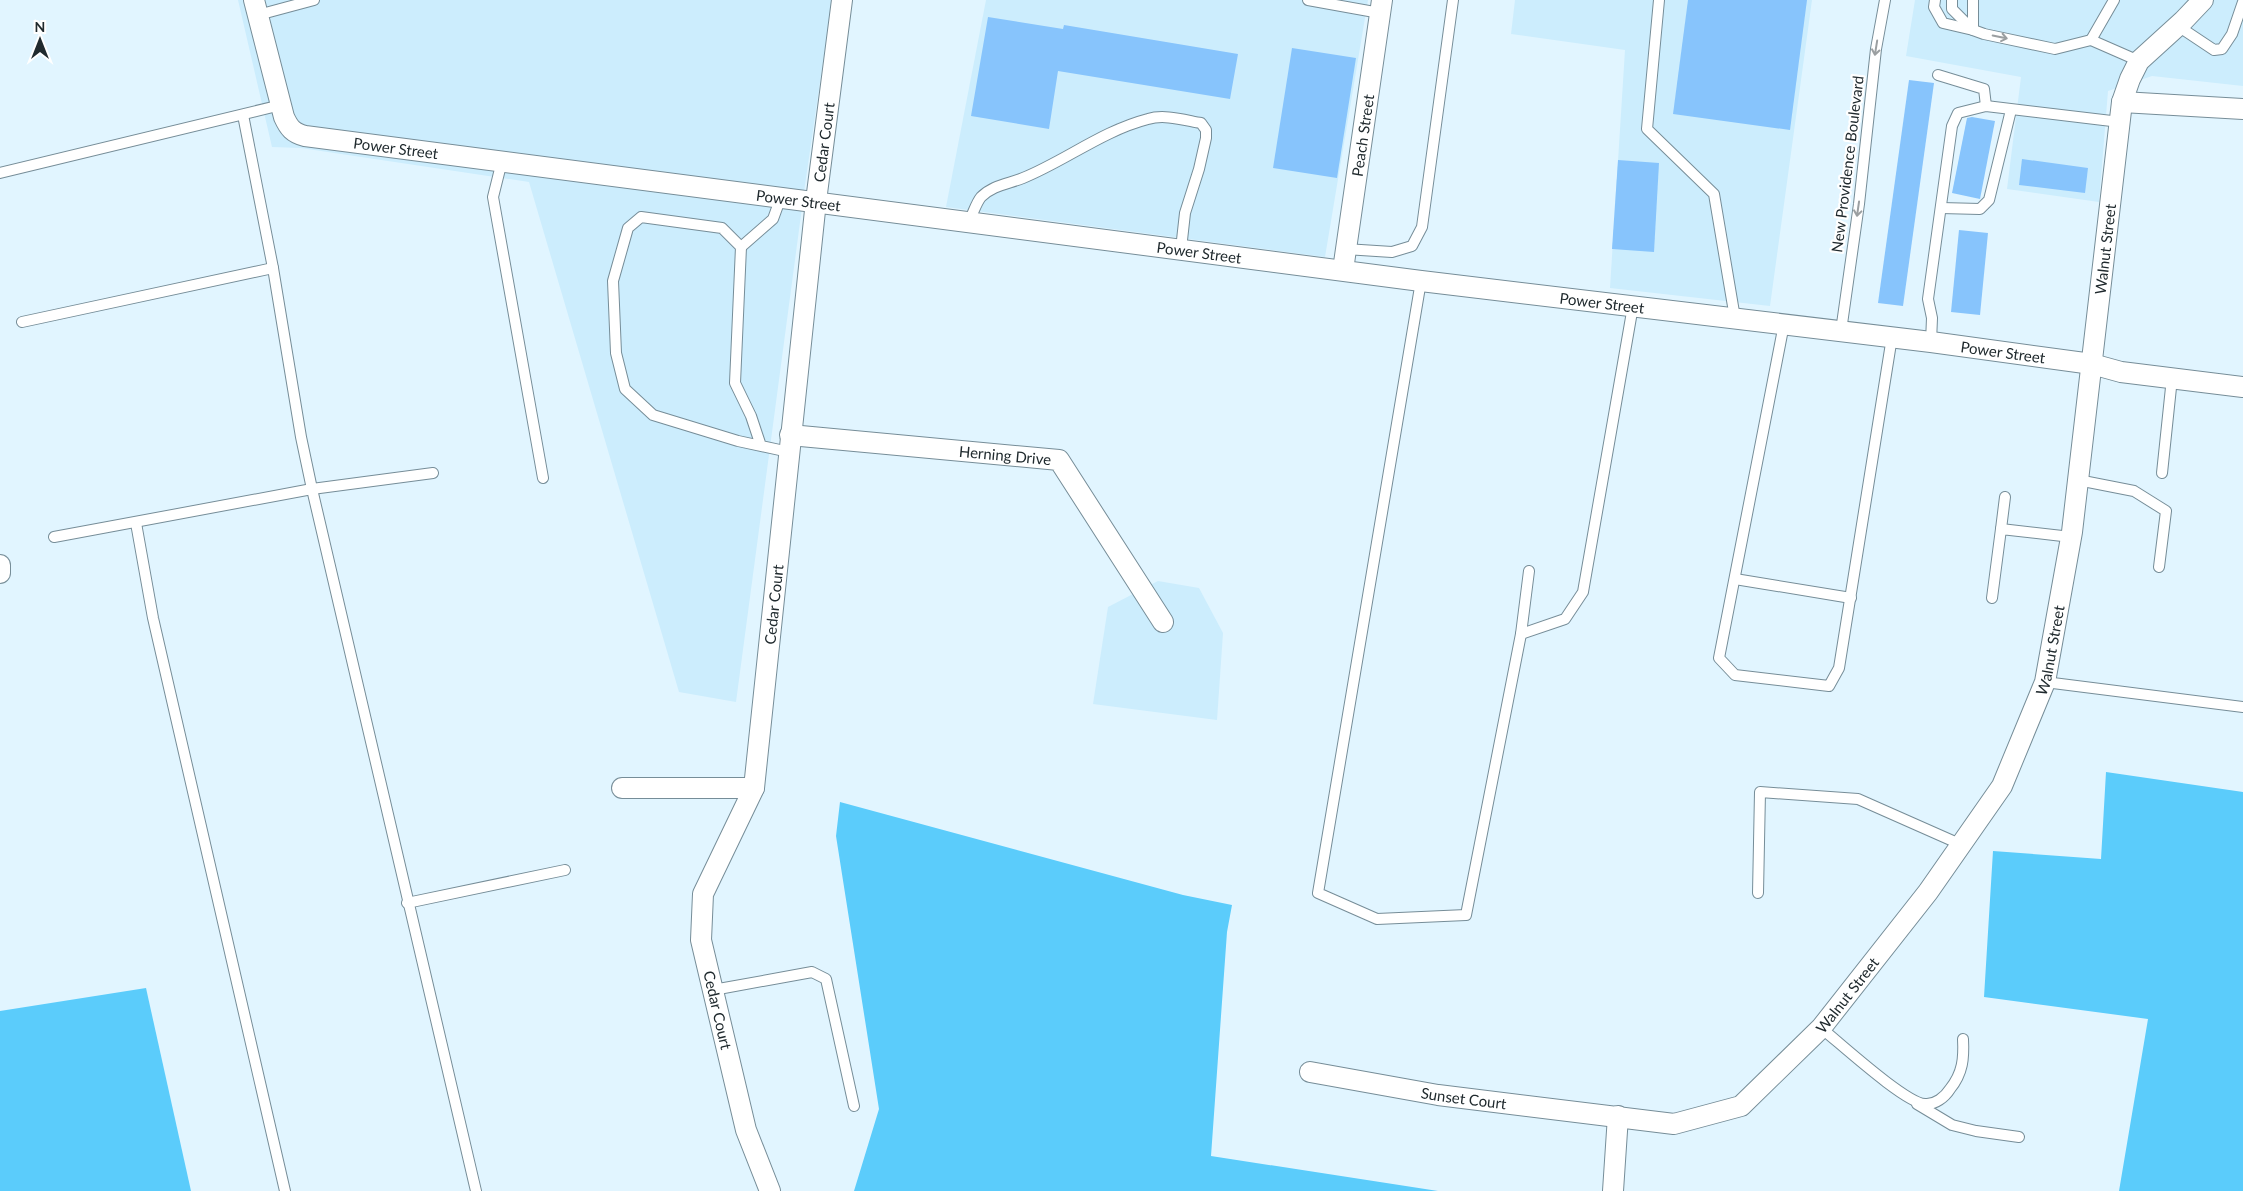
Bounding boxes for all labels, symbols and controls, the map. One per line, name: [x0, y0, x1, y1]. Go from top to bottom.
north arrow: [15, 15, 65, 65]
text: N: [35, 18, 45, 35]
one-way arrow: [1991, 33, 2007, 42]
one-way arrow: [1871, 40, 1881, 56]
street label: New Providence Boulevard: [1827, 75, 1867, 253]
street label: Peach Street: [1348, 92, 1377, 178]
street label: Cedar Court: [810, 101, 838, 183]
street label: Power Street: [352, 133, 440, 162]
street label: Power Street: [755, 186, 842, 215]
one-way arrow: [1853, 201, 1863, 217]
street label: Walnut Street: [2091, 202, 2119, 295]
street label: Power Street: [1156, 238, 1243, 267]
street label: Power Street: [1559, 289, 1646, 317]
street label: Power Street: [1959, 337, 2047, 367]
street label: Herning Drive: [958, 442, 1052, 468]
street label: Cedar Court: [760, 563, 787, 645]
street label: Walnut Street: [2032, 603, 2068, 698]
street label: Walnut Street: [1812, 953, 1883, 1036]
street label: Cedar Court: [700, 969, 736, 1052]
street label: Sunset Court: [1420, 1083, 1508, 1112]

